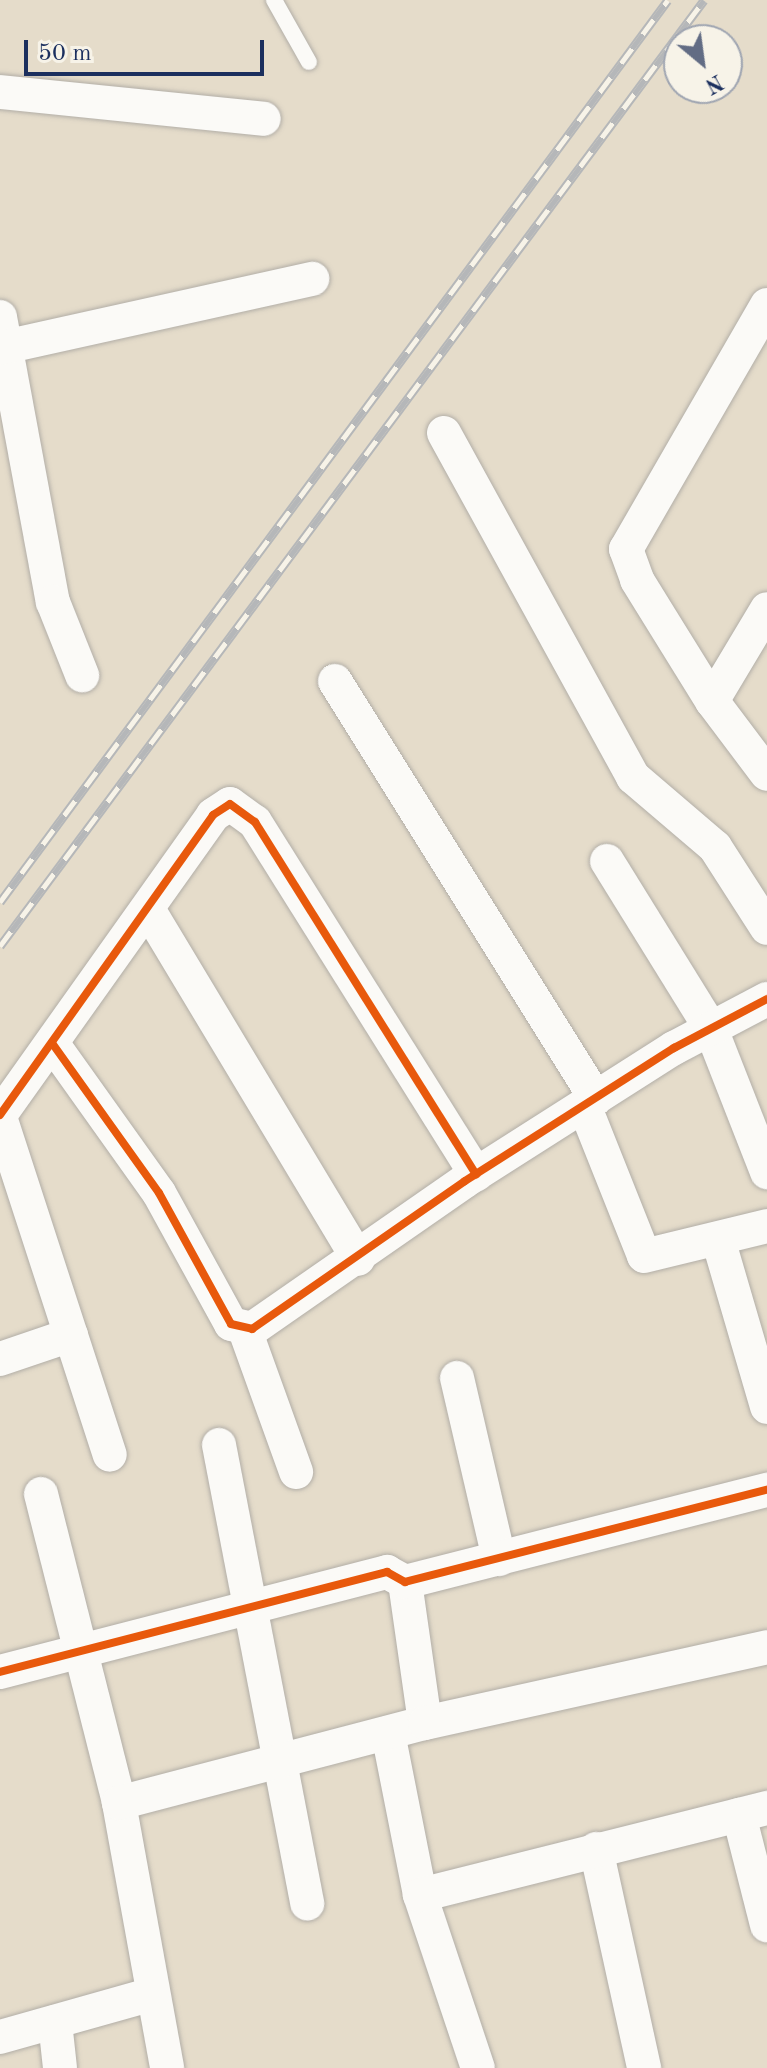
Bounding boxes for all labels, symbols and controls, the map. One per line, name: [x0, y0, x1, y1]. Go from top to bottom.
scale bar: [28, 24, 268, 74]
north arrow: [663, 24, 743, 104]
text: 50 m: [38, 42, 92, 66]
text: N: [701, 70, 726, 97]

